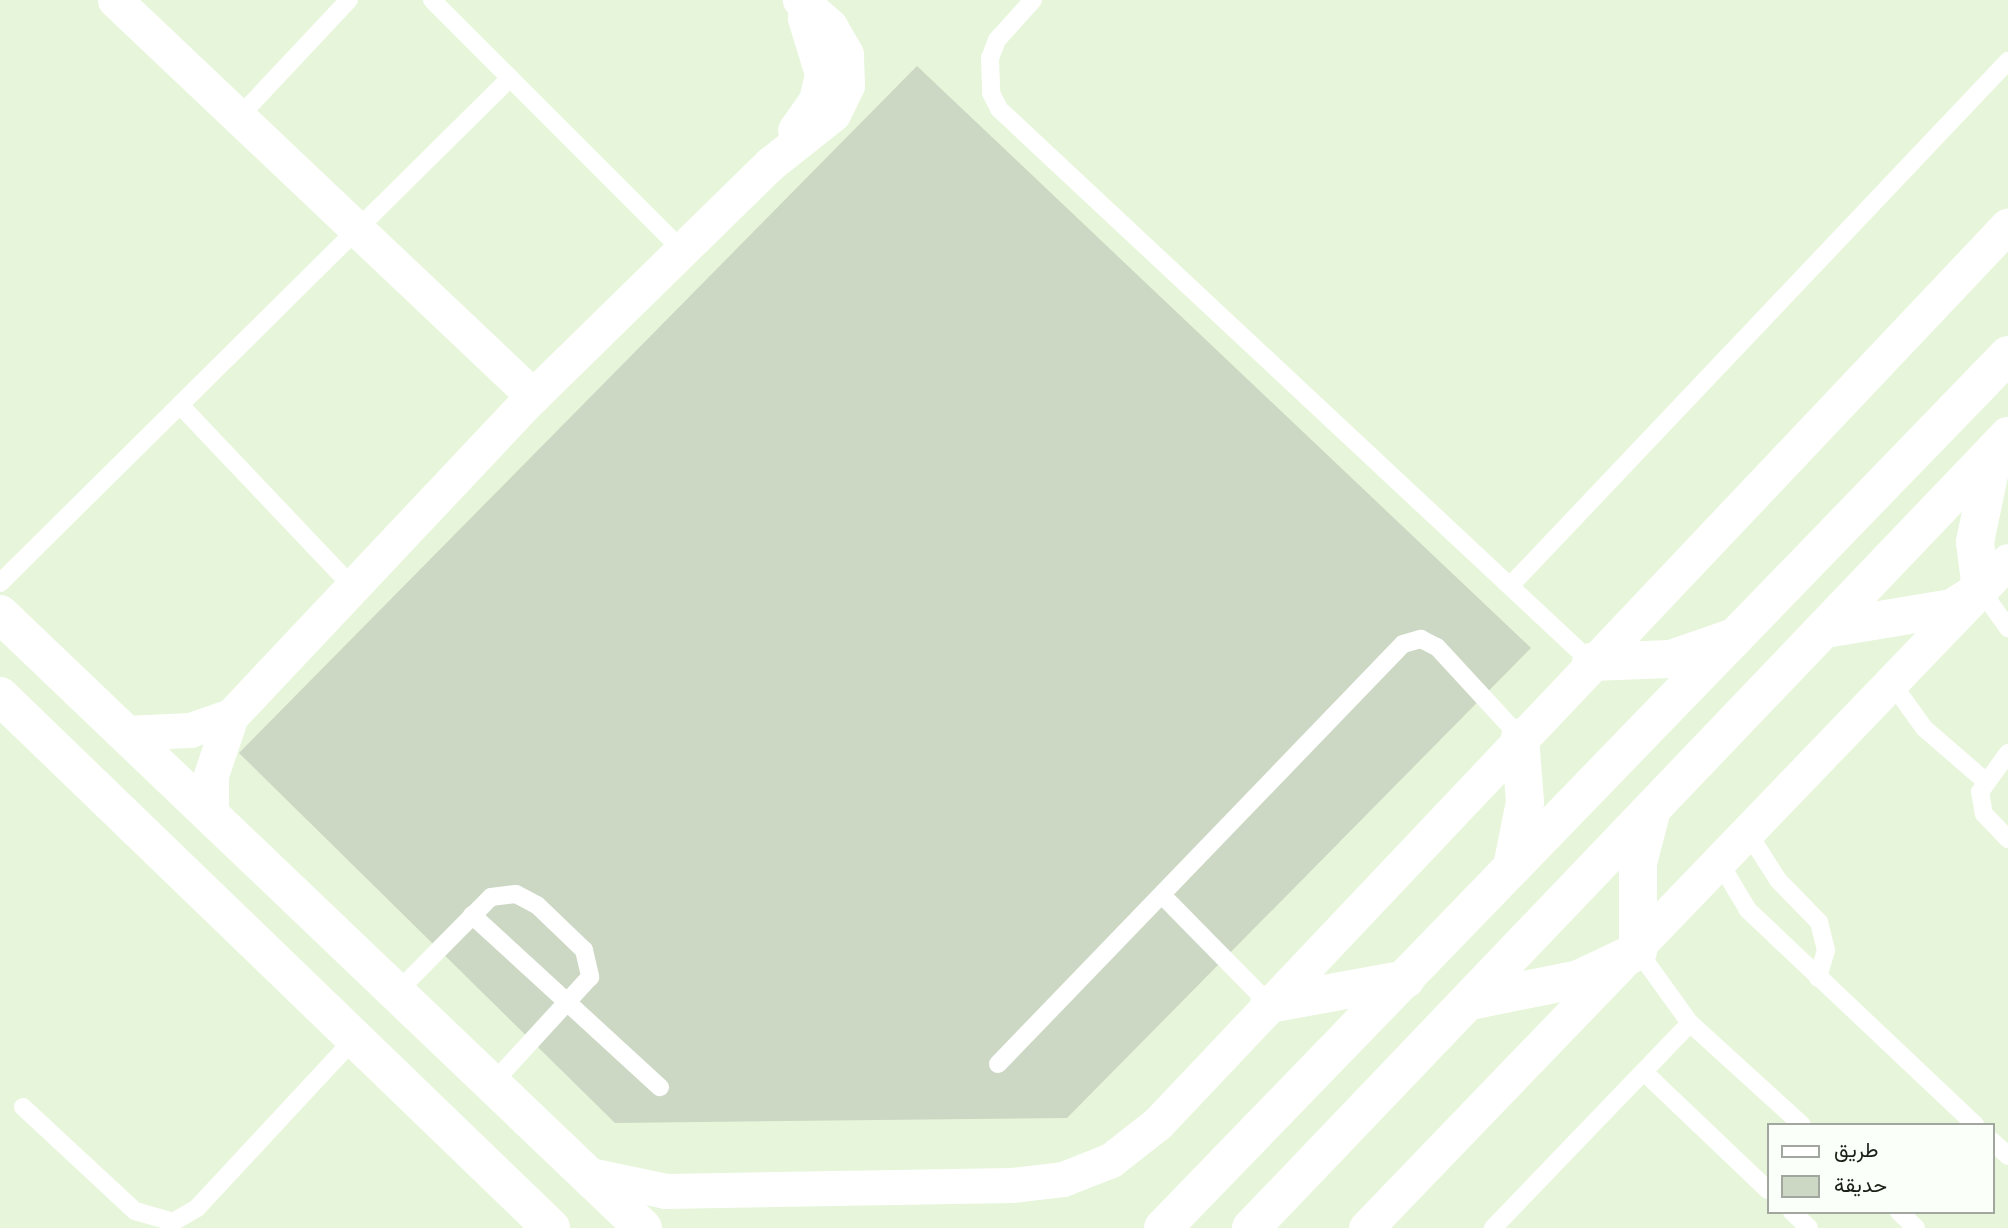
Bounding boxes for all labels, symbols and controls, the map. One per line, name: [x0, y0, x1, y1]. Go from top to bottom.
legend: [1766, 1123, 1994, 1214]
text: طريق: [1834, 1138, 1879, 1165]
text: حديقة: [1834, 1173, 1887, 1200]

